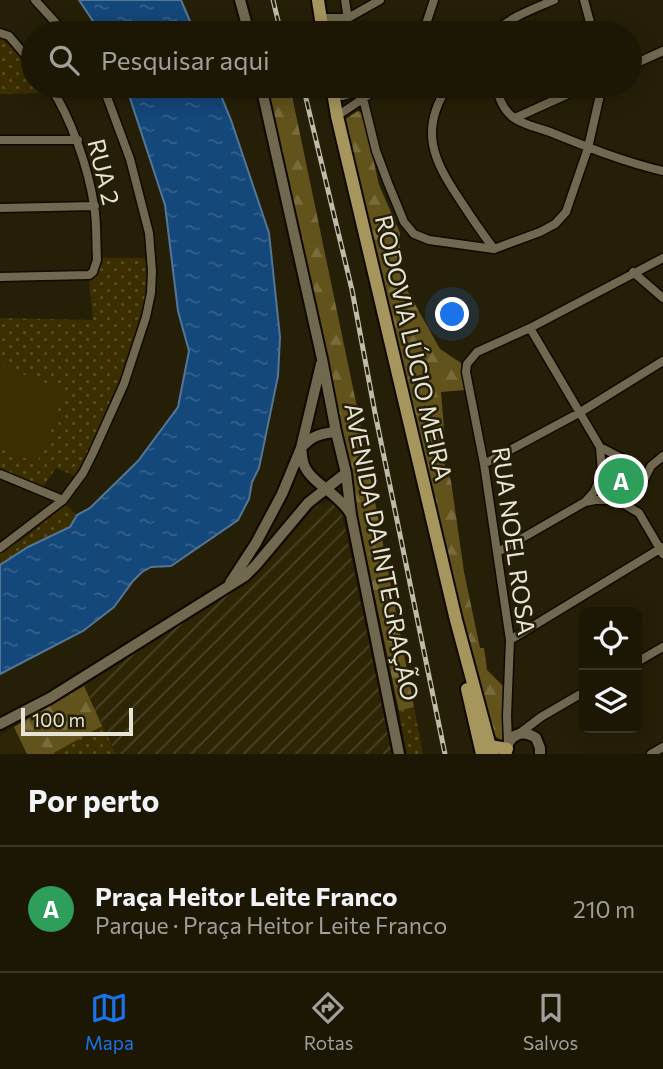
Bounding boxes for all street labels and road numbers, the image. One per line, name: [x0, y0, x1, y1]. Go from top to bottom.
street label: RUA 2: [82, 136, 127, 208]
street label: RODOVIA LÚCIO MEIRA: [370, 212, 459, 483]
street label: AVENIDA DA INTEGRAÇÃO: [339, 401, 426, 703]
street label: RUA NOEL ROSA: [487, 445, 542, 637]

